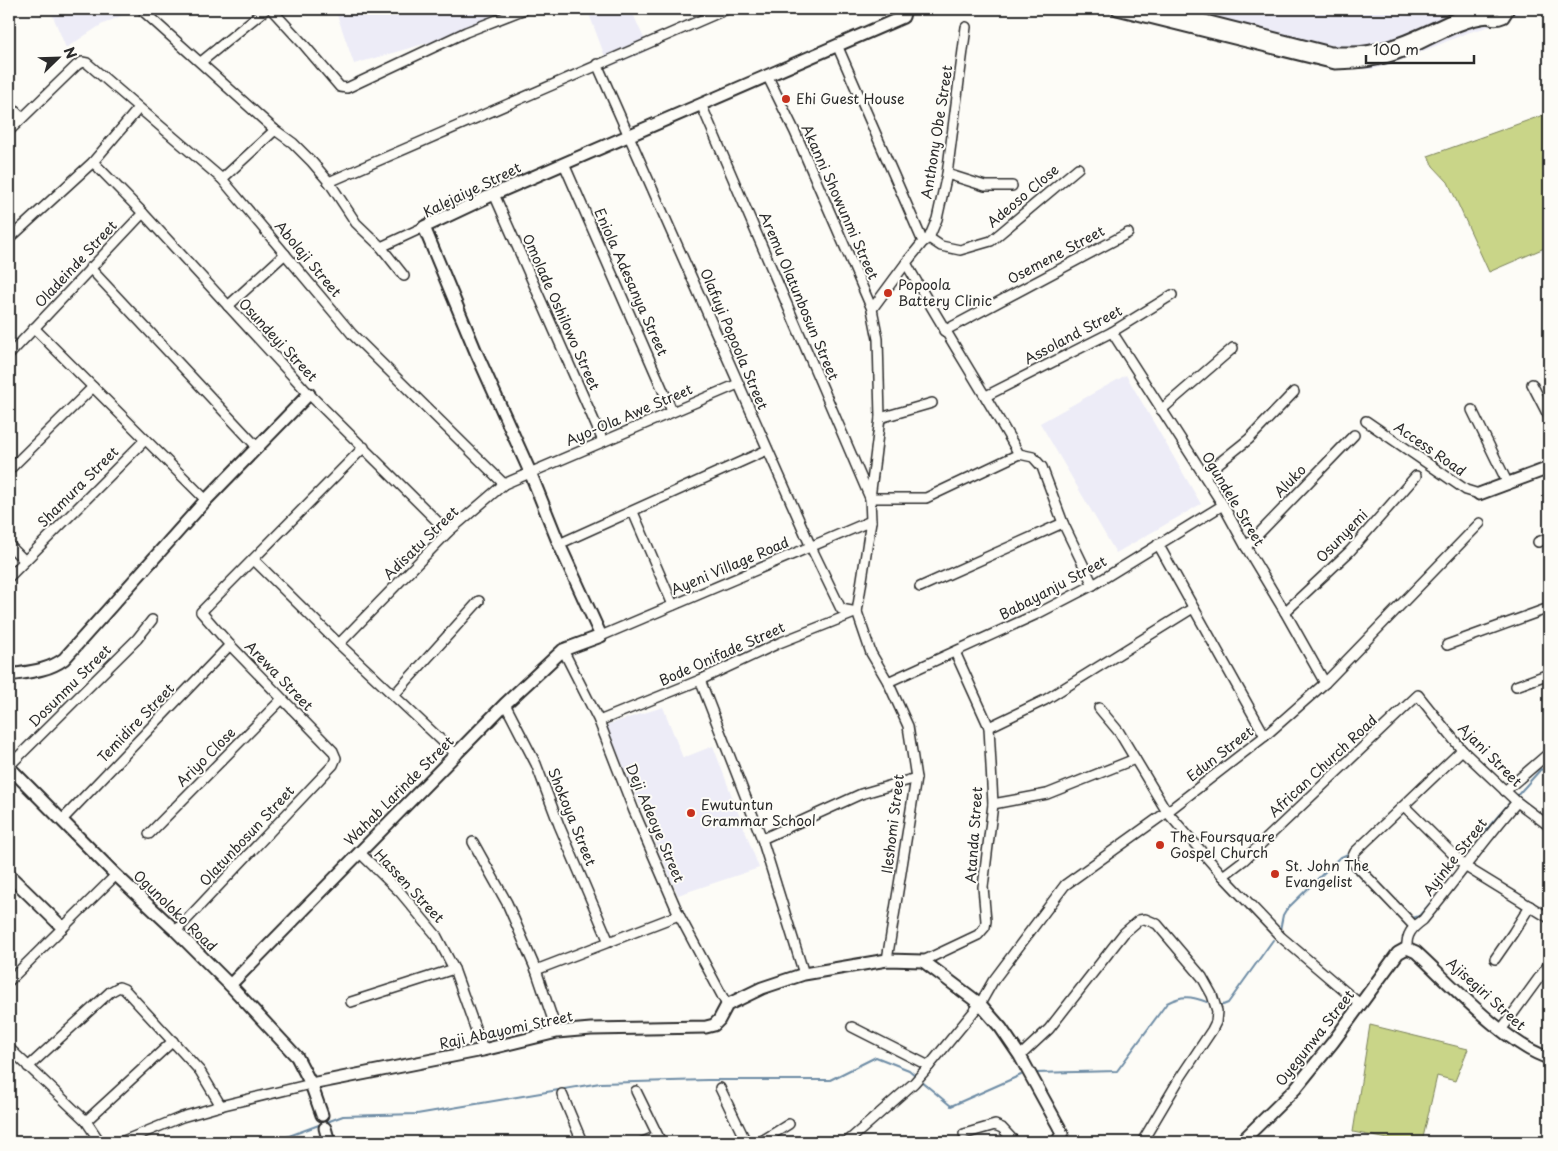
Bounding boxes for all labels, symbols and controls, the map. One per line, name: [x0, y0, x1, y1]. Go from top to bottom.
north arrow: [32, 32, 82, 82]
scale bar: [1366, 32, 1473, 64]
text: 100 m: [1373, 37, 1419, 60]
text: N: [59, 44, 82, 62]
street label: Anthony Obe Street: [916, 63, 957, 200]
place label: Ehi Guest House: [796, 88, 905, 109]
marker: Ehi Guest House: [780, 93, 792, 105]
street label: Akanni Showunmi Street: [797, 121, 884, 283]
street label: Kalejaiye Street: [419, 157, 525, 222]
street label: Adeoso Close: [982, 159, 1063, 232]
street label: Eniola Adesanya Street: [589, 205, 674, 359]
street label: Aremu Olatunbosun Street: [754, 208, 845, 383]
street label: Oladeinde Street: [30, 215, 122, 312]
street label: Abolaji Street: [270, 216, 347, 302]
street label: Osemene Street: [1004, 220, 1108, 289]
street label: Omolade Oshilowo Street: [517, 230, 606, 394]
street label: Olafuyi Popoola Street: [695, 265, 774, 413]
place label: Popoola Battery Clinic: [898, 274, 992, 311]
marker: Popoola Battery Clinic: [882, 287, 894, 299]
street label: Osundeyi Street: [234, 293, 323, 386]
street label: Assoland Street: [1020, 300, 1126, 369]
street label: Ayo-Ola Awe Street: [562, 378, 696, 451]
street label: Access Road: [1390, 416, 1470, 481]
street label: Shamura Street: [32, 441, 123, 532]
street label: Ogundele Street: [1197, 448, 1270, 550]
street label: Aluko: [1269, 459, 1311, 502]
street label: Adisatu Street: [378, 501, 463, 584]
street label: Osunyemi: [1311, 504, 1372, 567]
street label: Ayeni Village Road: [668, 531, 792, 600]
street label: Babayanju Street: [995, 550, 1111, 625]
street label: Bode Onifade Street: [655, 616, 788, 691]
street label: Arewa Street: [240, 636, 318, 716]
street label: Dosunmu Street: [24, 639, 116, 732]
street label: Temidire Street: [92, 678, 179, 767]
street label: African Church Road: [1264, 710, 1382, 822]
street label: Ajani Street: [1454, 718, 1527, 792]
street label: Edun Street: [1182, 721, 1258, 786]
street label: Ariyo Close: [171, 722, 240, 791]
street label: Wahab Larinde Street: [339, 731, 459, 850]
street label: Deji Adeoye Street: [621, 760, 690, 886]
street label: Shokoya Street: [543, 765, 602, 869]
street label: Ileshomi Street: [876, 773, 909, 875]
street label: Olatunbosun Street: [194, 781, 299, 891]
street label: Atanda Street: [960, 786, 987, 884]
place label: Ewutuntun Grammar School: [701, 794, 816, 831]
marker: Ewutuntun Grammar School: [685, 807, 697, 819]
street label: Ayinke Street: [1418, 813, 1492, 900]
place label: The Foursquare Gospel Church: [1170, 826, 1275, 863]
marker: The Foursquare Gospel Church: [1154, 839, 1166, 851]
street label: Hassen Street: [369, 844, 449, 928]
place label: St. John The Evangelist: [1285, 855, 1369, 892]
street label: Ogunoloko Road: [129, 865, 222, 956]
marker: St. John The Evangelist: [1269, 868, 1281, 880]
street label: Ajisegiri Street: [1442, 952, 1531, 1035]
street label: Oyegunwa Street: [1270, 985, 1359, 1090]
street label: Raji Abayomi Street: [437, 1005, 575, 1054]

